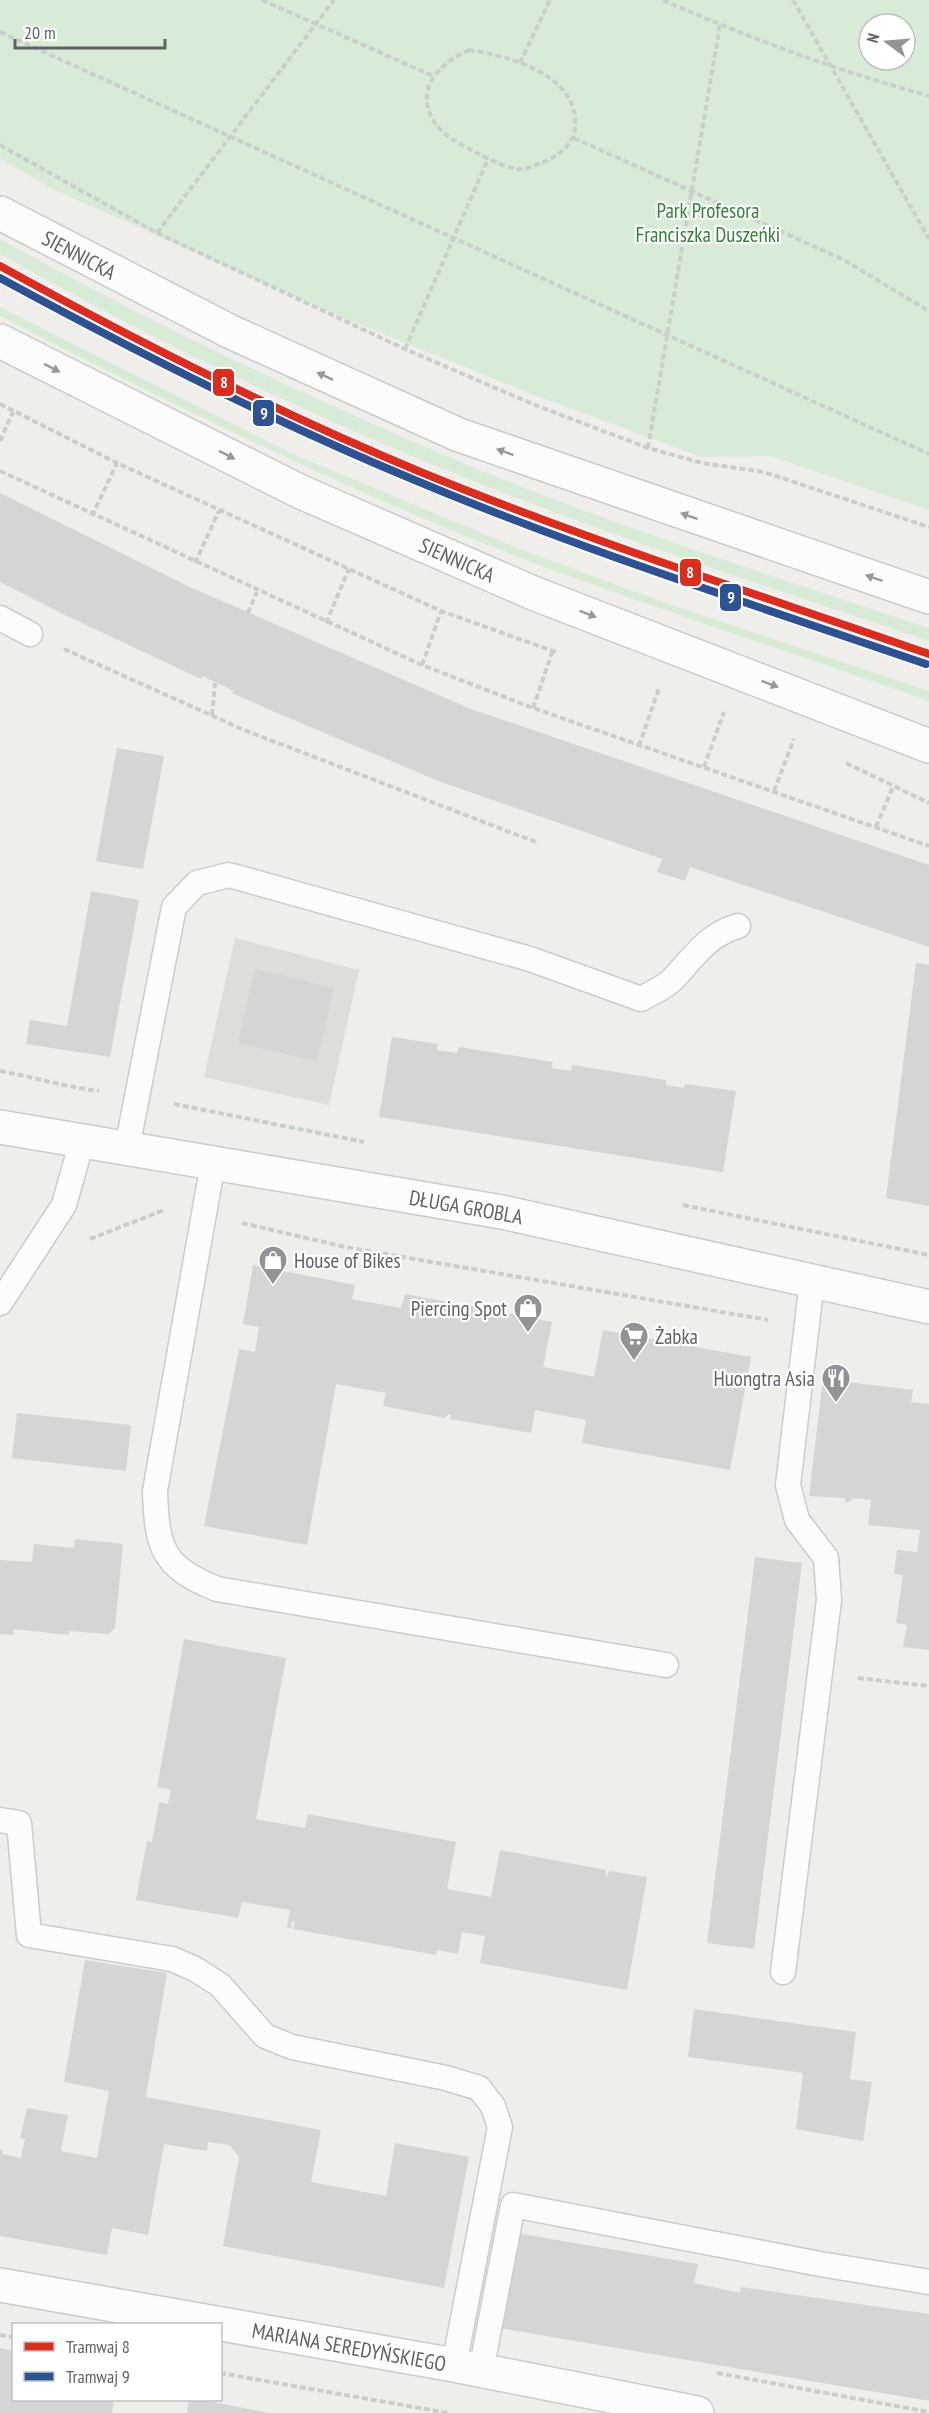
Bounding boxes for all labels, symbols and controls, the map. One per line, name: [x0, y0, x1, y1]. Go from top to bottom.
scale bar: [15, 12, 165, 50]
north arrow: [857, 12, 917, 72]
text: 20 m: [24, 21, 56, 44]
text: N: [862, 31, 883, 45]
park label: Park Profesora Franciszka Duszeńki: [636, 197, 780, 248]
street label: SIENNICKA: [37, 224, 121, 286]
one-way arrow: [44, 363, 61, 372]
line badge: 8: [212, 368, 235, 397]
text: 8: [220, 372, 228, 392]
one-way arrow: [317, 372, 334, 381]
line badge: 9: [252, 399, 275, 427]
text: 9: [260, 403, 268, 423]
one-way arrow: [496, 446, 514, 456]
one-way arrow: [218, 450, 235, 460]
one-way arrow: [680, 510, 698, 520]
street label: SIENNICKA: [415, 531, 499, 589]
line badge: 8: [679, 558, 702, 587]
text: 8: [686, 562, 694, 582]
one-way arrow: [865, 573, 883, 582]
line badge: 9: [719, 583, 742, 612]
text: 9: [727, 587, 735, 607]
one-way arrow: [579, 610, 597, 619]
one-way arrow: [761, 680, 779, 690]
street label: DŁUGA GROBLA: [407, 1184, 525, 1230]
shop icon: House of Bikes: [257, 1244, 289, 1286]
place label: House of Bikes: [294, 1247, 401, 1274]
shop icon: Piercing Spot: [512, 1292, 544, 1334]
place label: Piercing Spot: [411, 1295, 507, 1322]
supermarket icon: Żabka: [618, 1320, 650, 1362]
place label: Żabka: [655, 1323, 698, 1350]
restaurant icon: Huongtra Asia: [820, 1362, 852, 1404]
place label: Huongtra Asia: [713, 1365, 815, 1392]
street label: MARIANA SEREDYŃSKIEGO: [250, 2317, 448, 2377]
legend: [12, 2323, 222, 2401]
text: Tramwaj 8: [66, 2335, 130, 2358]
text: Tramwaj 9: [66, 2365, 130, 2388]

